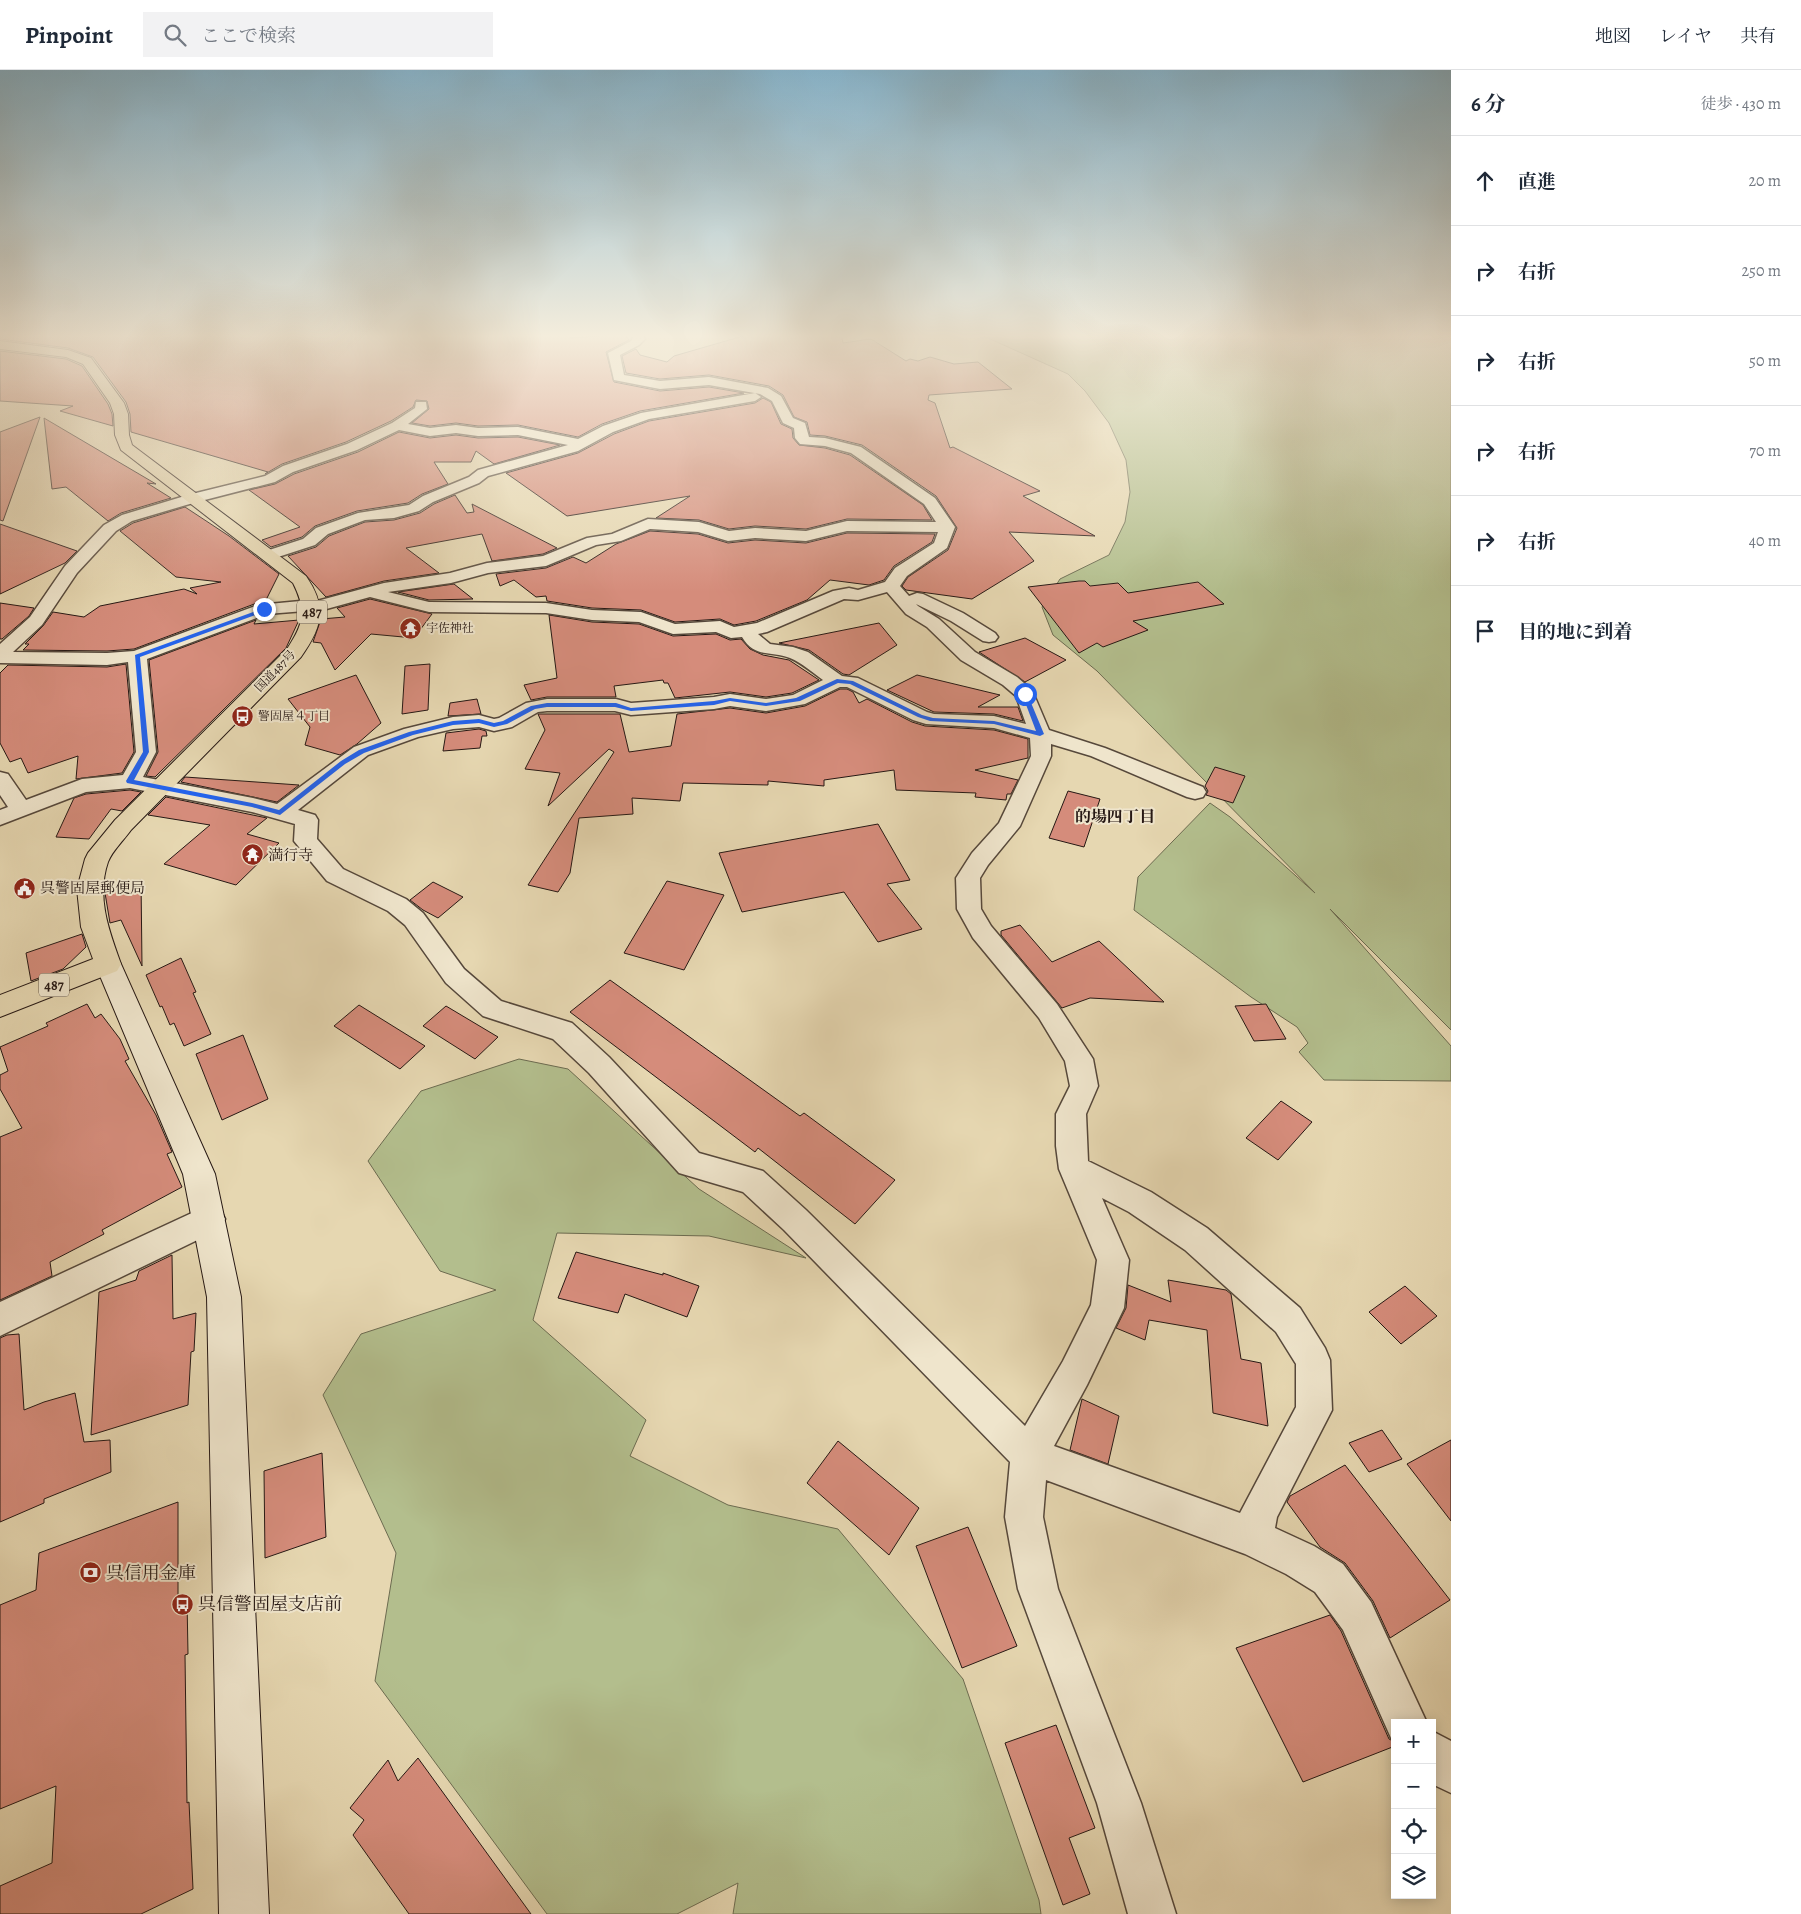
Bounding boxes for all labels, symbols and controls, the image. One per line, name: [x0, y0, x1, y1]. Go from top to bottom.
search box: [143, 12, 493, 57]
text: Pinpoint: [25, 19, 113, 51]
icon: search: [161, 21, 189, 49]
text: ここで検索: [201, 23, 296, 49]
text: 地図: [1595, 24, 1631, 48]
text: レイヤ: [1659, 24, 1712, 48]
text: 共有: [1740, 24, 1776, 48]
text: 6 分: [1471, 90, 1505, 118]
text: 徒歩 · 430 m: [1701, 93, 1781, 115]
icon: ahead: [1471, 167, 1499, 195]
text: 直進: [1518, 169, 1556, 195]
text: 20 m: [1748, 170, 1781, 192]
icon: right: [1471, 257, 1499, 285]
text: 右折: [1518, 259, 1556, 285]
text: 250 m: [1742, 260, 1781, 282]
icon: right: [1471, 347, 1499, 375]
text: 右折: [1518, 349, 1556, 375]
text: 50 m: [1749, 350, 1781, 372]
icon: right: [1471, 437, 1499, 465]
text: 右折: [1518, 439, 1556, 465]
text: 70 m: [1749, 440, 1781, 462]
icon: right: [1471, 527, 1499, 555]
text: 右折: [1518, 529, 1556, 555]
text: 40 m: [1749, 530, 1781, 552]
route end: [253, 598, 276, 621]
road number: 487: [297, 600, 327, 624]
temple icon: 宇佐神社: [398, 616, 422, 640]
icon: arrive: [1471, 617, 1499, 645]
text: 目的地に到着: [1518, 619, 1632, 645]
place label: 宇佐神社: [426, 620, 474, 636]
street label: 国道487号: [251, 647, 299, 695]
route start: [1014, 683, 1037, 706]
bus stop icon: 警固屋４丁目: [230, 704, 254, 728]
place label: 警固屋４丁目: [258, 708, 330, 724]
district label: 的場四丁目: [1075, 806, 1155, 828]
temple icon: 満行寺: [240, 843, 264, 867]
place label: 満行寺: [268, 845, 313, 865]
public building icon: 呉警固屋郵便局: [12, 876, 36, 900]
place label: 呉警固屋郵便局: [40, 878, 145, 898]
road number: 487: [39, 974, 69, 996]
bank icon: 呉信用金庫: [78, 1561, 102, 1585]
place label: 呉信用金庫: [106, 1561, 196, 1585]
bus stop icon: 呉信警固屋支店前: [170, 1592, 194, 1616]
place label: 呉信警固屋支店前: [198, 1592, 342, 1616]
map controls: [1391, 1719, 1436, 1899]
button: +: [1391, 1719, 1436, 1764]
button: −: [1391, 1764, 1436, 1809]
button: locate: [1391, 1809, 1436, 1854]
button: layers: [1391, 1854, 1436, 1899]

